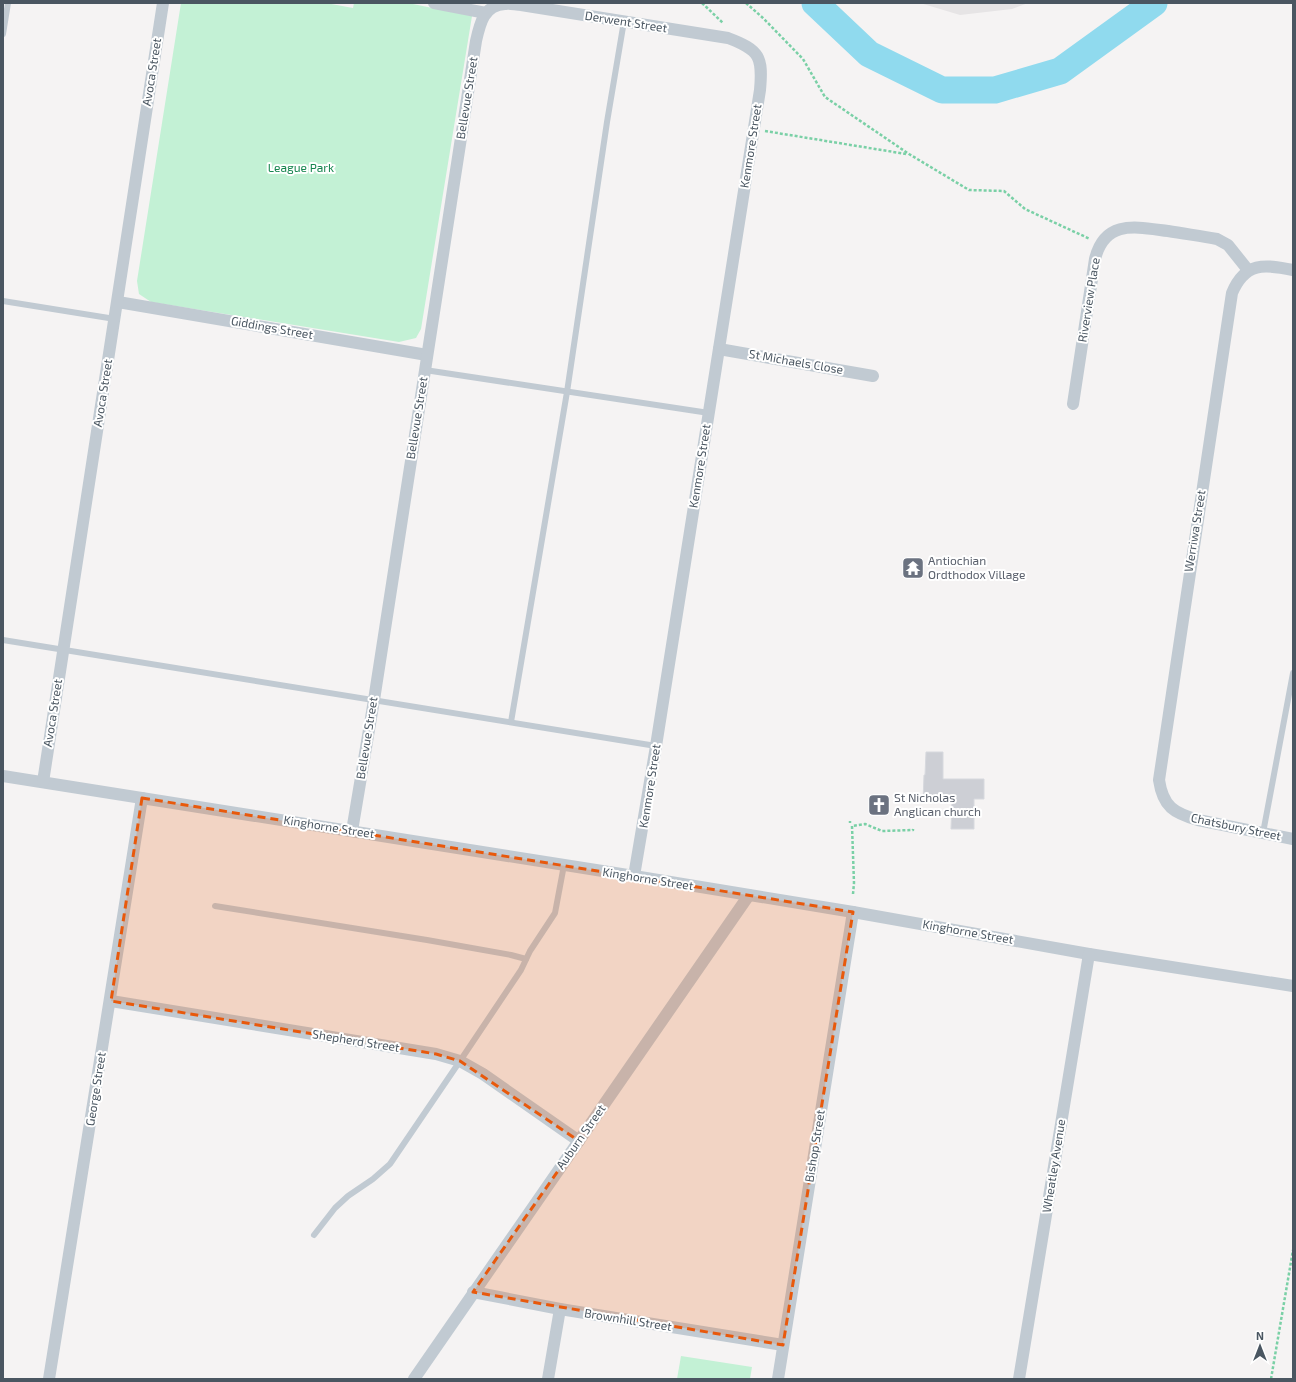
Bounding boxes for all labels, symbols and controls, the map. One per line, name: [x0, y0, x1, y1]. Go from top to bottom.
street label: Derwent Street: [584, 8, 669, 34]
street label: Avoca Street: [139, 36, 163, 107]
street label: Bellevue Street: [453, 55, 479, 140]
street label: Kenmore Street: [736, 102, 764, 189]
park label: League Park: [268, 160, 334, 174]
street label: Riverview Place: [1074, 257, 1102, 343]
street label: Giddings Street: [230, 313, 315, 341]
street label: St Michaels Close: [748, 346, 844, 376]
street label: Avoca Street: [90, 357, 114, 428]
street label: Bellevue Street: [403, 375, 429, 460]
street label: Kenmore Street: [685, 422, 713, 509]
street label: Werriwa Street: [1181, 489, 1207, 573]
place label: Antiochian Ordthodox Village: [928, 553, 1025, 581]
temple icon: Antiochian Ordthodox Village: [900, 555, 926, 581]
street label: Avoca Street: [40, 677, 64, 748]
street label: Bellevue Street: [353, 695, 379, 780]
street label: Kenmore Street: [635, 742, 663, 829]
place label: St Nicholas Anglican church: [894, 790, 981, 818]
church icon: St Nicholas Anglican church: [866, 792, 892, 818]
street label: Chatsbury Street: [1190, 810, 1283, 842]
street label: Kinghorne Street: [283, 812, 376, 840]
street label: Kinghorne Street: [602, 864, 695, 892]
street label: Kinghorne Street: [922, 916, 1015, 946]
street label: Shepherd Street: [312, 1026, 401, 1054]
street label: George Street: [82, 1050, 108, 1127]
street label: Auburn Street: [553, 1101, 608, 1171]
street label: Bishop Street: [801, 1108, 827, 1183]
street label: Wheatley Avenue: [1039, 1118, 1067, 1214]
street label: Brownhill Street: [583, 1305, 673, 1333]
north arrow: [1240, 1326, 1280, 1366]
text: N: [1256, 1329, 1264, 1342]

